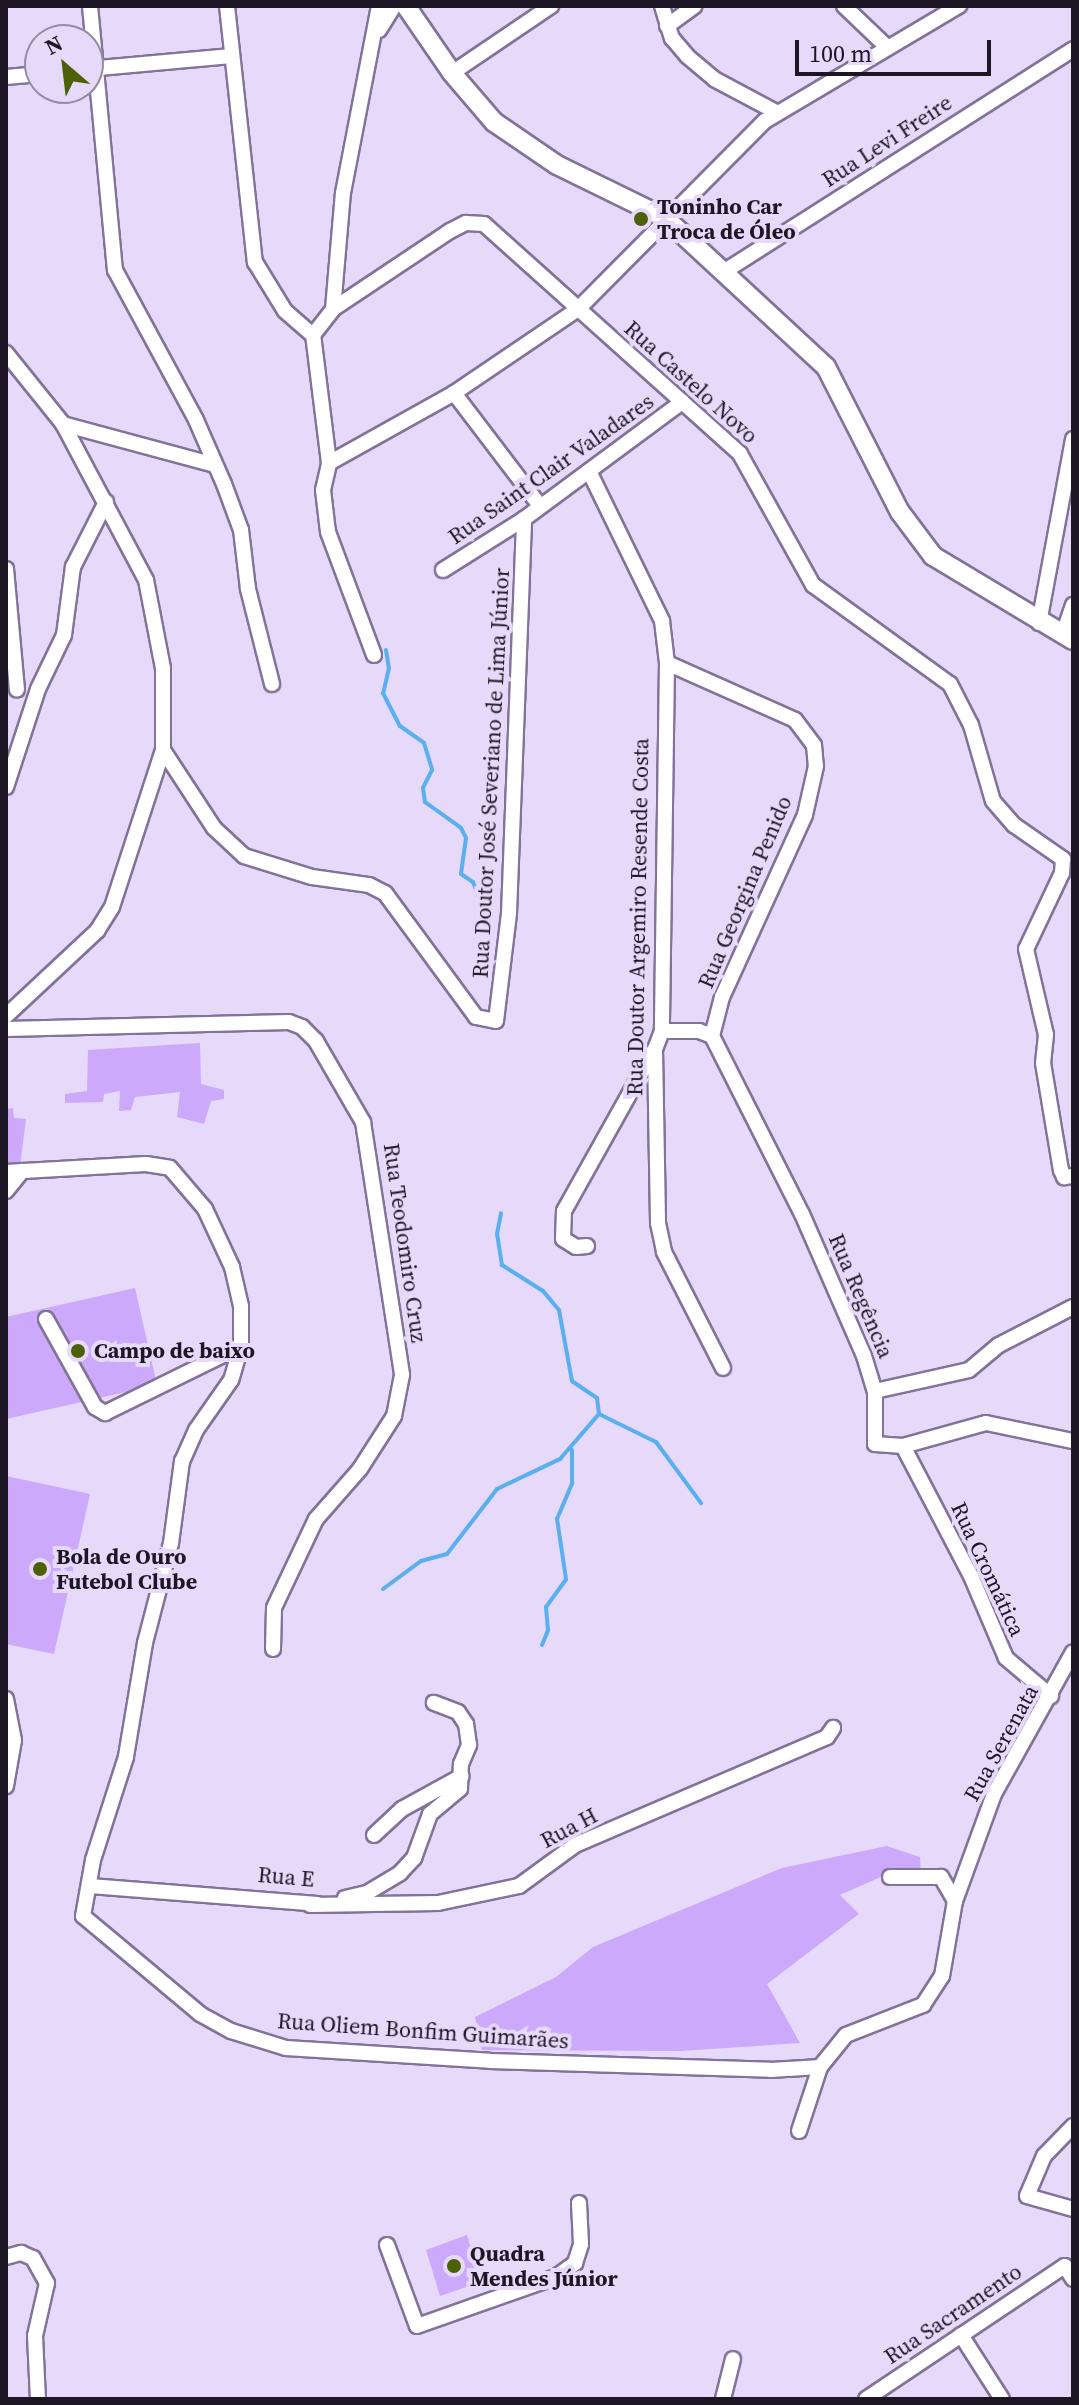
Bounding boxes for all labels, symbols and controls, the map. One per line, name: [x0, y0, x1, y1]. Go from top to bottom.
north arrow: [24, 24, 104, 104]
scale bar: [799, 24, 995, 74]
text: N: [40, 28, 68, 62]
text: 100 m: [809, 37, 872, 70]
street label: Rua Levi Freire: [817, 89, 957, 193]
place label: Toninho Car Troca de Óleo: [657, 193, 796, 244]
marker: Toninho Car Troca de Óleo: [632, 210, 650, 228]
street label: Rua Castelo Novo: [619, 315, 763, 449]
street label: Rua Saint Clair Valadares: [443, 388, 659, 550]
street label: Rua Doutor José Severiano de Lima Júnior: [467, 567, 515, 979]
street label: Rua Doutor Argemiro Resende Costa: [622, 738, 654, 1096]
street label: Rua Georgina Penido: [693, 792, 797, 992]
street label: Rua Teodomiro Cruz: [378, 1141, 432, 1345]
street label: Rua Regência: [823, 1230, 899, 1362]
place label: Campo de baixo: [94, 1338, 255, 1364]
marker: Campo de baixo: [69, 1342, 87, 1360]
street label: Rua Cromática: [945, 1498, 1031, 1640]
place label: Bola de Ouro Futebol Clube: [56, 1543, 197, 1594]
marker: Bola de Ouro Futebol Clube: [31, 1560, 49, 1578]
street label: Rua Serenata: [958, 1680, 1044, 1806]
street label: Rua H: [536, 1802, 602, 1854]
street label: Rua E: [257, 1861, 315, 1893]
street label: Rua Oliem Bonfim Guimarães: [276, 2008, 570, 2054]
place label: Quadra Mendes Júnior: [470, 2240, 618, 2292]
marker: Quadra Mendes Júnior: [445, 2257, 463, 2275]
street label: Rua Sacramento: [879, 2258, 1027, 2370]

